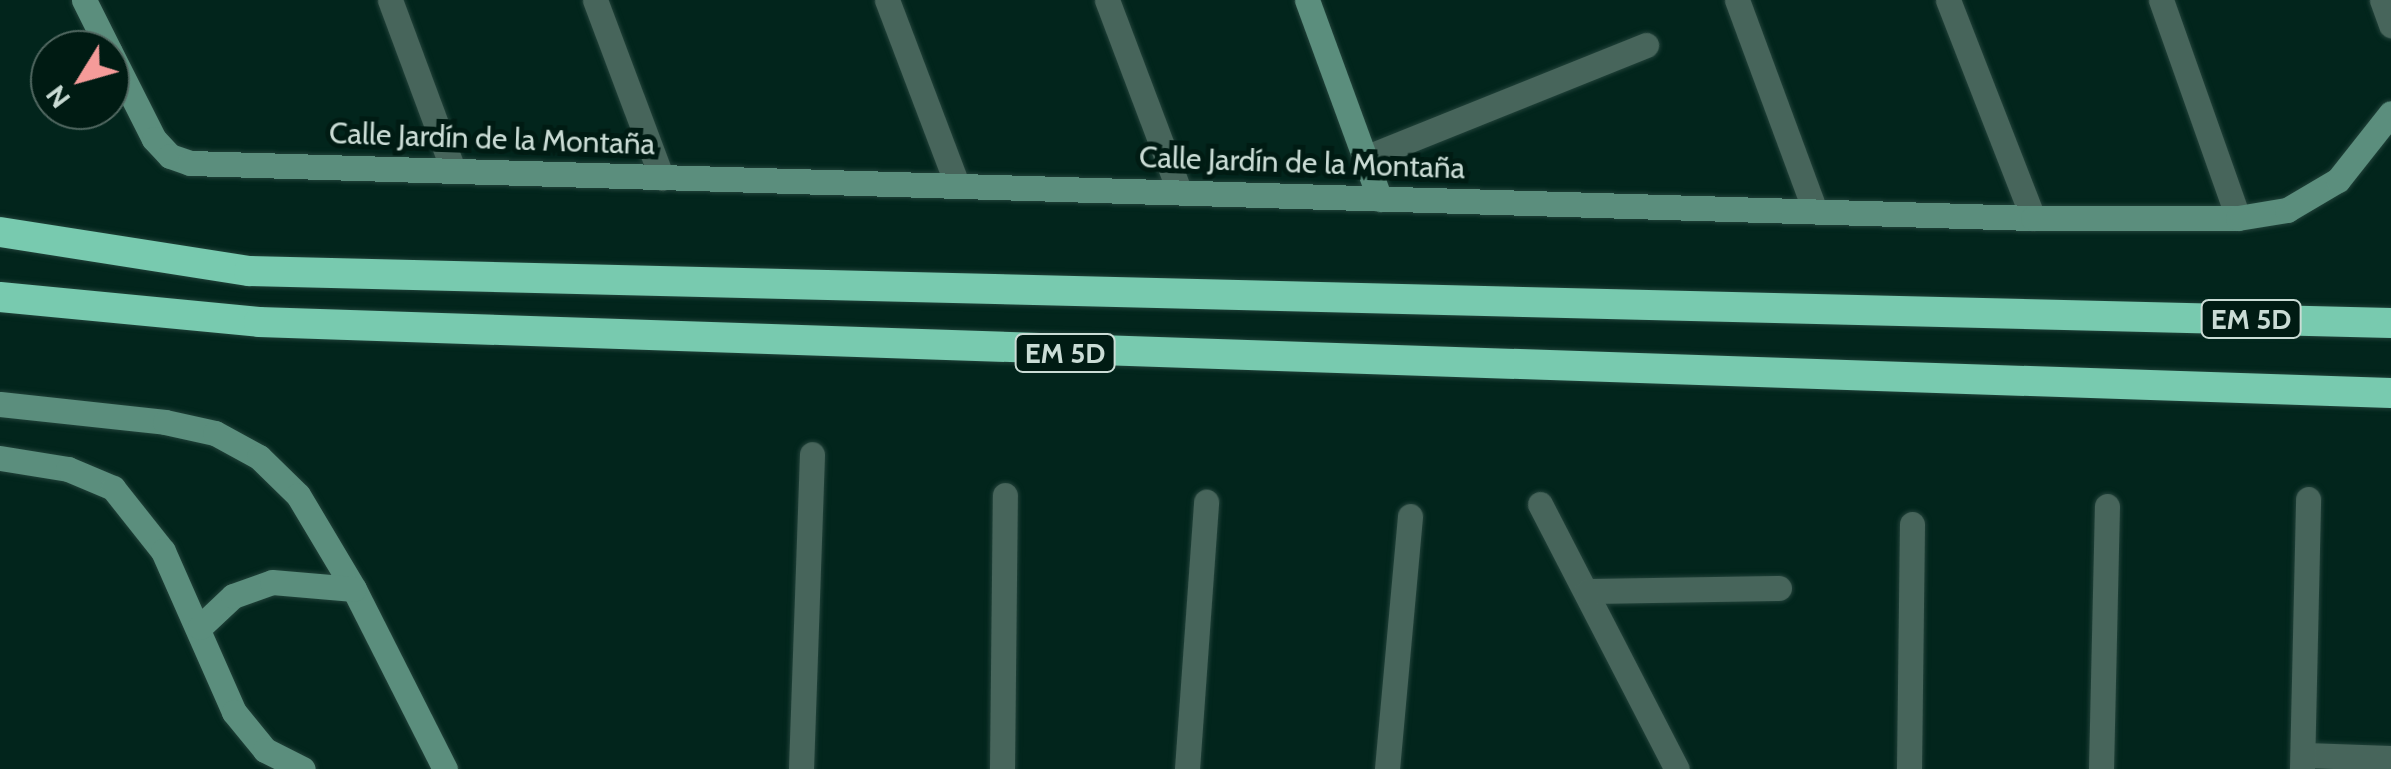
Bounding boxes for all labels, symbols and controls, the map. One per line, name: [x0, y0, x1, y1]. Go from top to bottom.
north arrow: [30, 30, 130, 130]
text: N: [38, 79, 77, 115]
street label: Calle Jardín de la Montaña: [328, 115, 656, 163]
street label: Calle Jardín de la Montaña: [1138, 139, 1466, 187]
road number: EM 5D: [2198, 296, 2304, 342]
road number: EM 5D: [1012, 330, 1118, 376]

